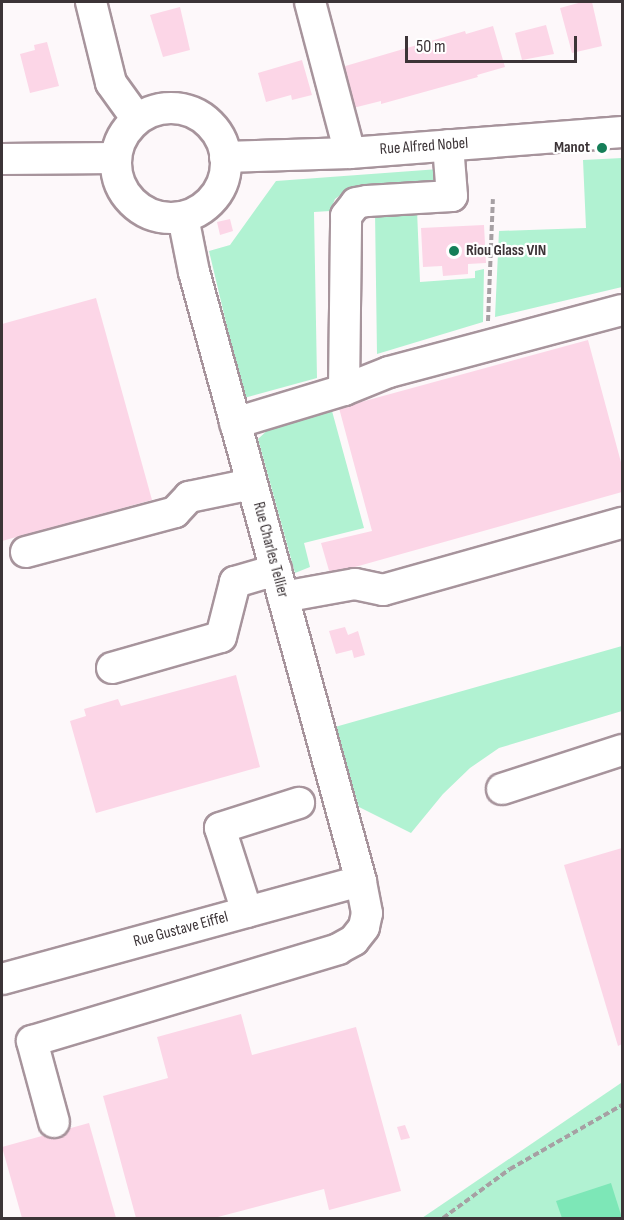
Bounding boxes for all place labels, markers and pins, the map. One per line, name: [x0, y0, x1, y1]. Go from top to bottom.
place label: Manot: [554, 138, 590, 158]
marker: Manot: [595, 141, 609, 155]
place label: Riou Glass VIN: [466, 241, 546, 261]
marker: Riou Glass VIN: [447, 244, 461, 258]

